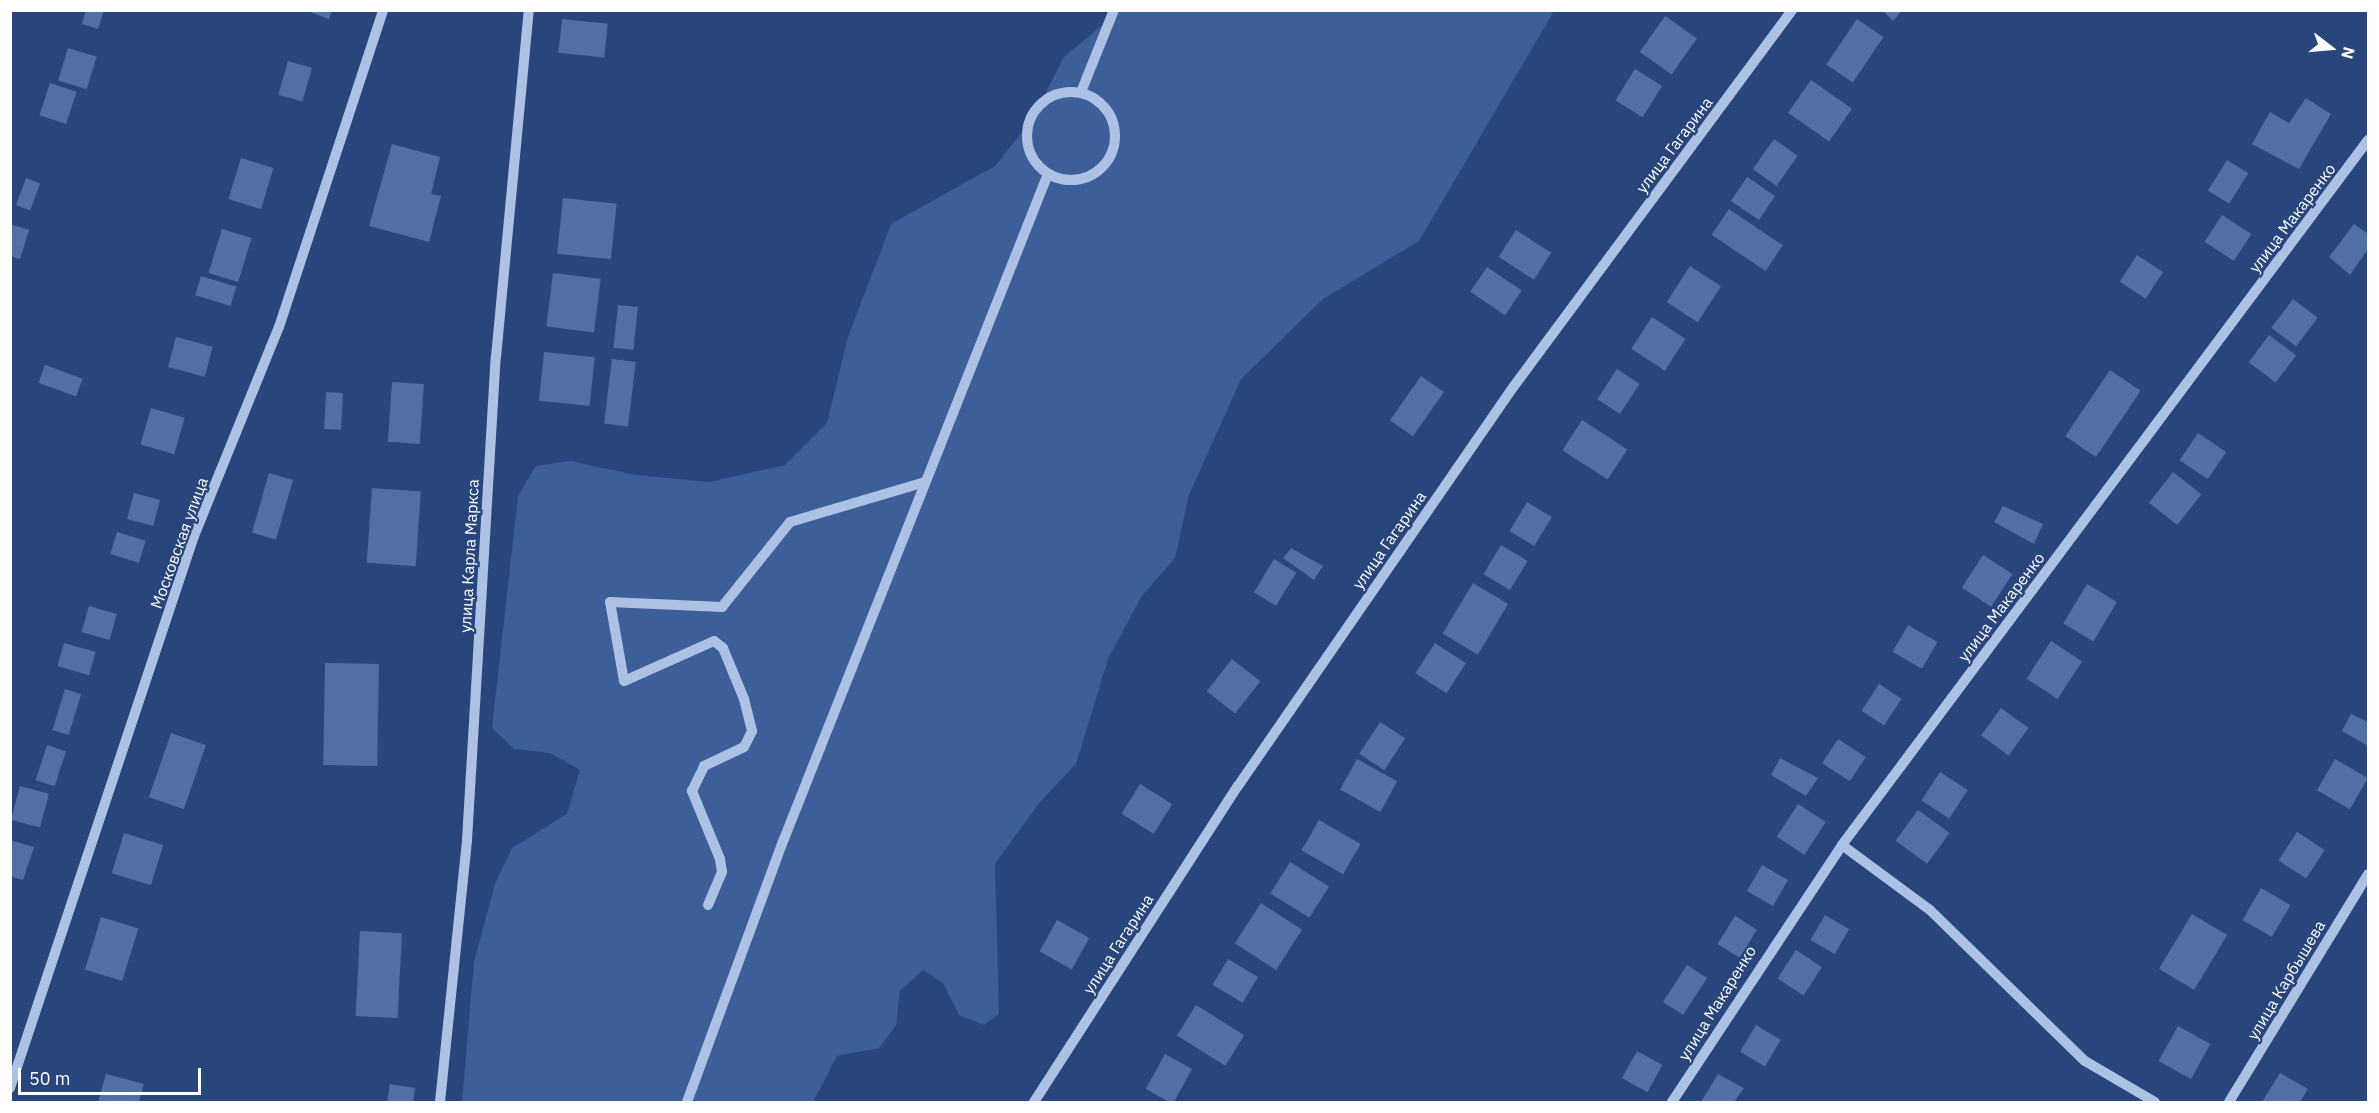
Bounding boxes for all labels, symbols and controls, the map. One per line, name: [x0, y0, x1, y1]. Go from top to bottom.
north arrow: [2301, 18, 2361, 78]
text: N: [2337, 45, 2360, 61]
street label: улица Гагарина: [1632, 93, 1716, 197]
street label: улица Макаренко: [2245, 160, 2339, 276]
street label: Московская улица: [146, 475, 212, 611]
street label: улица Карла Маркса: [455, 479, 483, 633]
street label: улица Гагарина: [1348, 487, 1430, 593]
street label: улица Макаренко: [1954, 549, 2048, 665]
street label: улица Гагарина: [1079, 890, 1157, 998]
street label: улица Карбышева: [2243, 917, 2329, 1043]
street label: улица Макаренко: [1674, 942, 1760, 1064]
scale bar: [21, 1056, 204, 1094]
text: 50 m: [29, 1067, 71, 1090]

